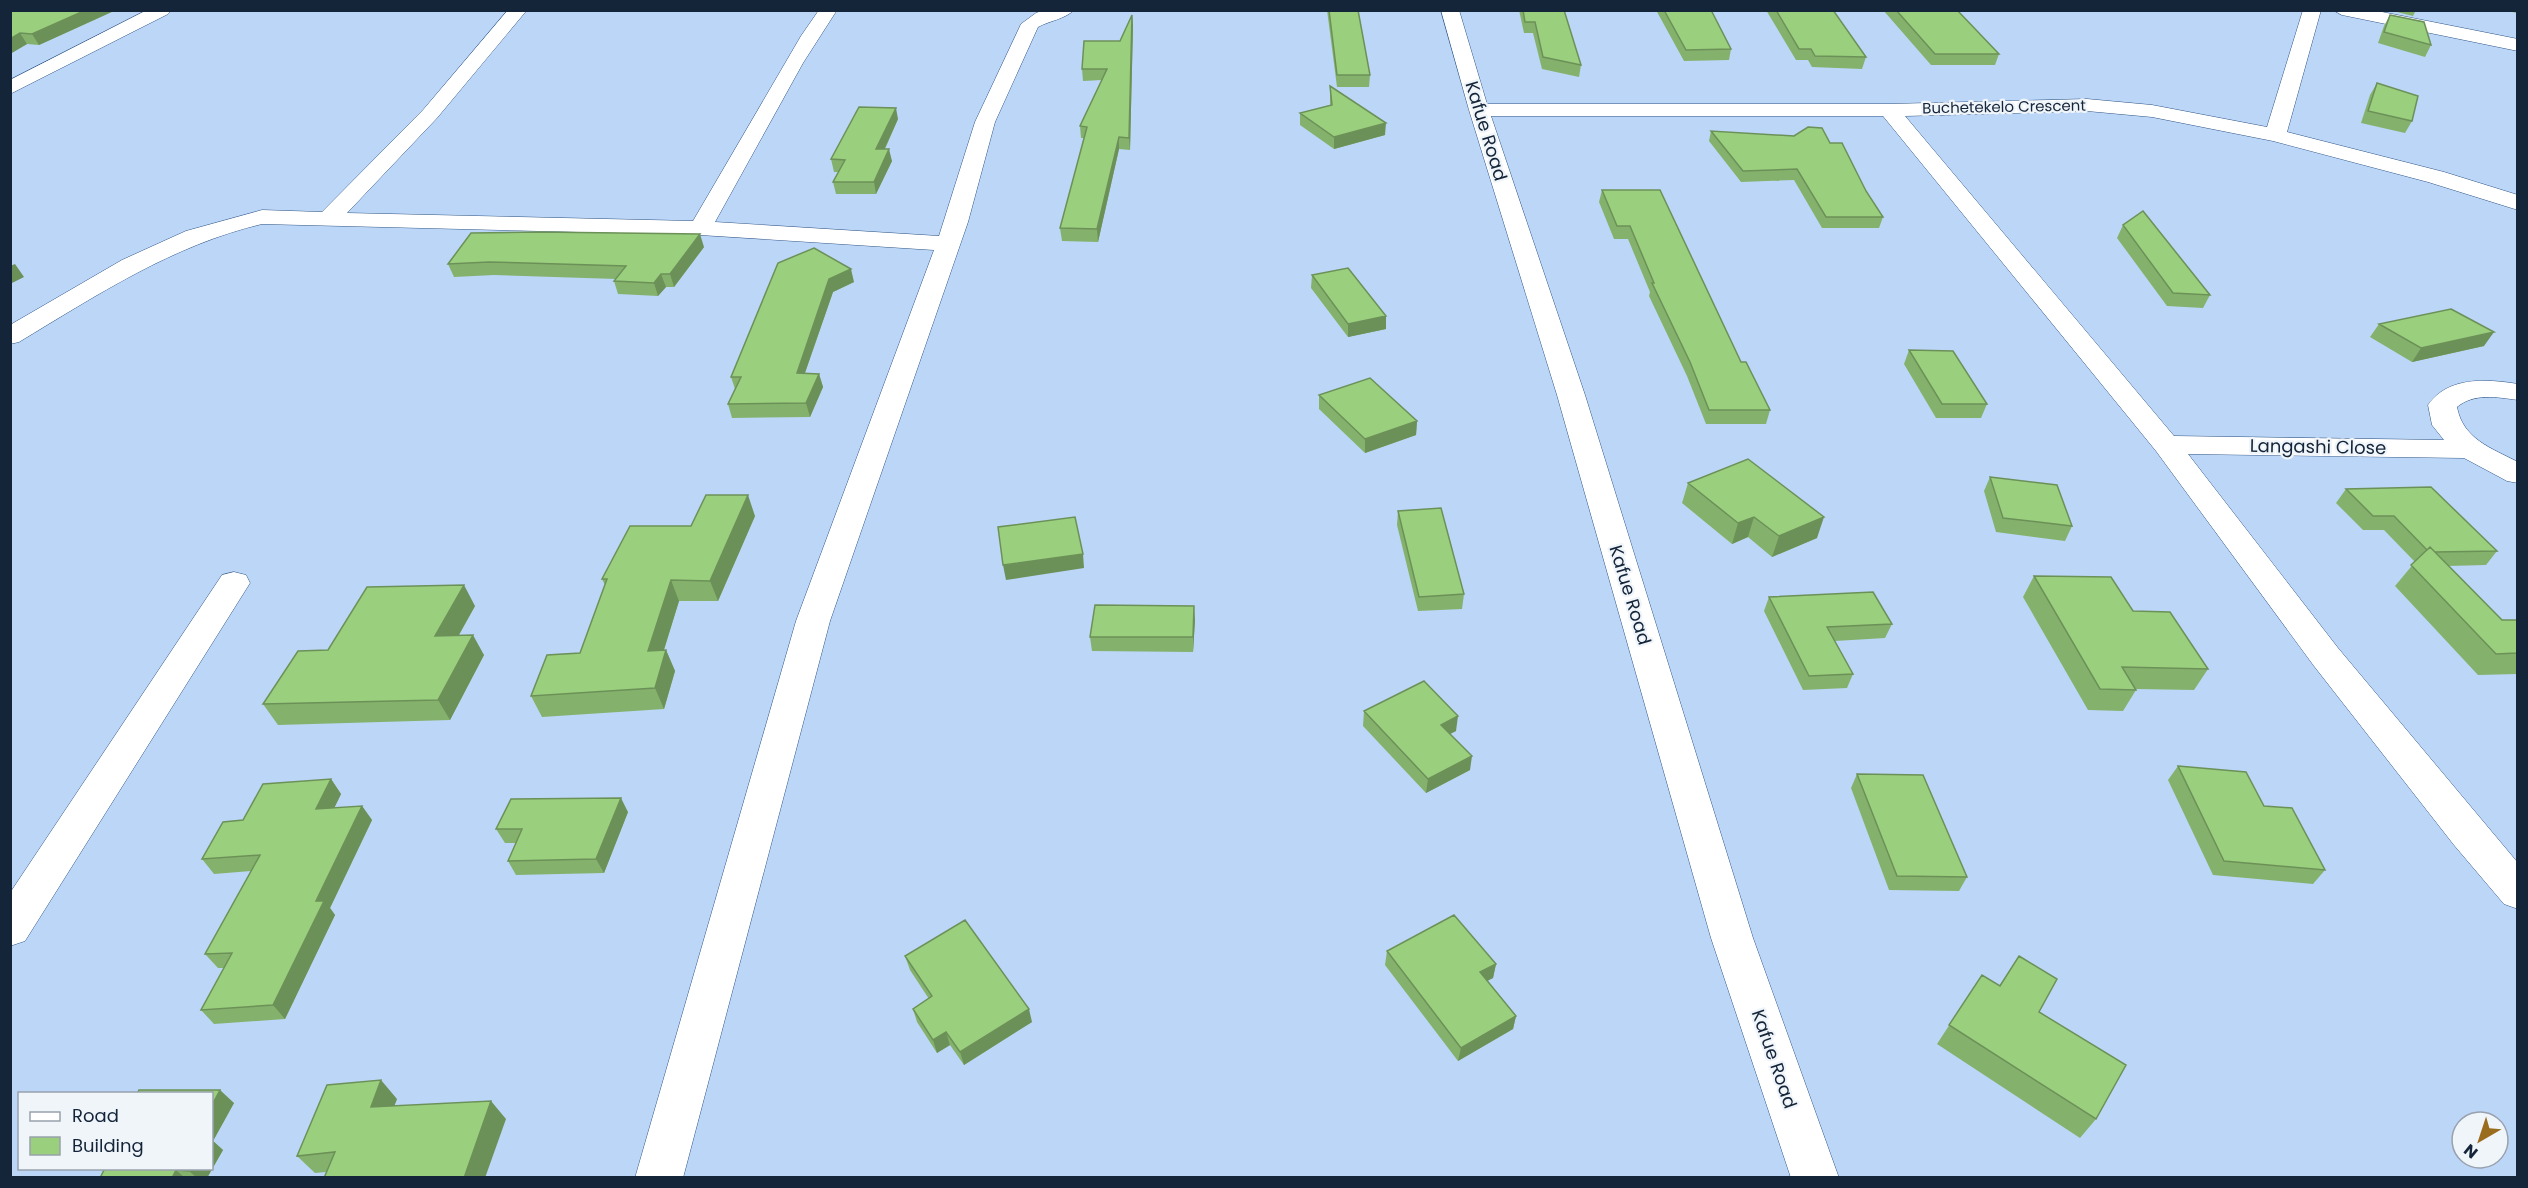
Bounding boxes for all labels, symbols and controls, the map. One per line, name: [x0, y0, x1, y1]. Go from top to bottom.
street label: Kafue Road: [1459, 78, 1514, 184]
street label: Buchetekelo Crescent: [1922, 95, 2086, 118]
street label: Langashi Close: [2250, 433, 2386, 460]
street label: Kafue Road: [1603, 542, 1658, 648]
street label: Kafue Road: [1746, 1006, 1803, 1112]
legend: [18, 1092, 213, 1170]
text: Road: [72, 1103, 119, 1128]
north arrow: [2450, 1110, 2510, 1170]
text: Building: [72, 1133, 144, 1158]
text: N: [2459, 1139, 2483, 1164]

